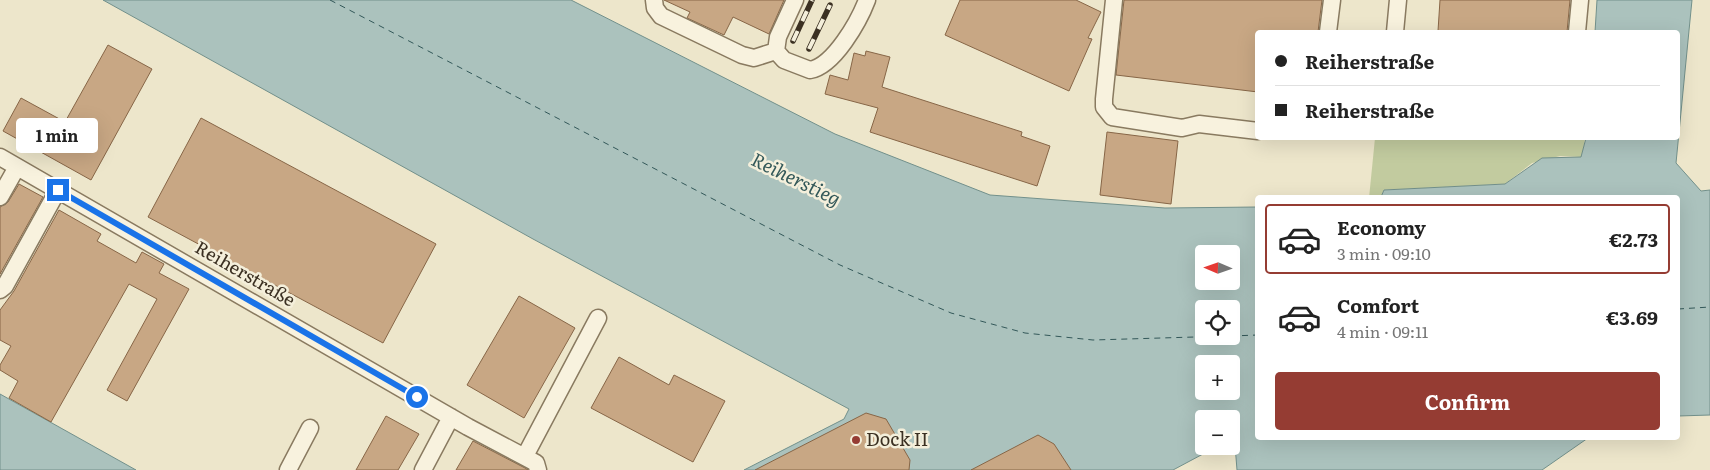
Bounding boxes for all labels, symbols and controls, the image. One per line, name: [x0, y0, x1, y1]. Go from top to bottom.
text: Reiherstraße: [1305, 47, 1434, 75]
text: Reiherstraße: [1305, 96, 1434, 124]
callout: 1 min: [17, 118, 99, 152]
text: 1 min: [36, 123, 78, 147]
water label: Reiherstieg: [747, 144, 846, 212]
route end: [47, 179, 69, 201]
text: Economy: [1337, 213, 1426, 241]
icon: car: [1277, 217, 1322, 262]
text: €2.73: [1609, 225, 1658, 253]
street label: Reiherstraße: [191, 233, 301, 312]
text: 3 min · 09:10: [1337, 241, 1431, 265]
north arrow: [1195, 245, 1240, 290]
map controls: [1195, 245, 1240, 455]
text: Comfort: [1337, 291, 1419, 319]
icon: car: [1277, 295, 1322, 340]
button: locate: [1195, 300, 1240, 345]
text: €3.69: [1606, 303, 1658, 331]
text: 4 min · 09:11: [1337, 319, 1428, 343]
button: +: [1195, 355, 1240, 400]
button: Confirm: [1275, 372, 1660, 430]
route start: [406, 386, 428, 408]
button: −: [1195, 410, 1240, 455]
place label: Dock II: [866, 425, 928, 452]
marker: Dock II: [850, 434, 862, 446]

